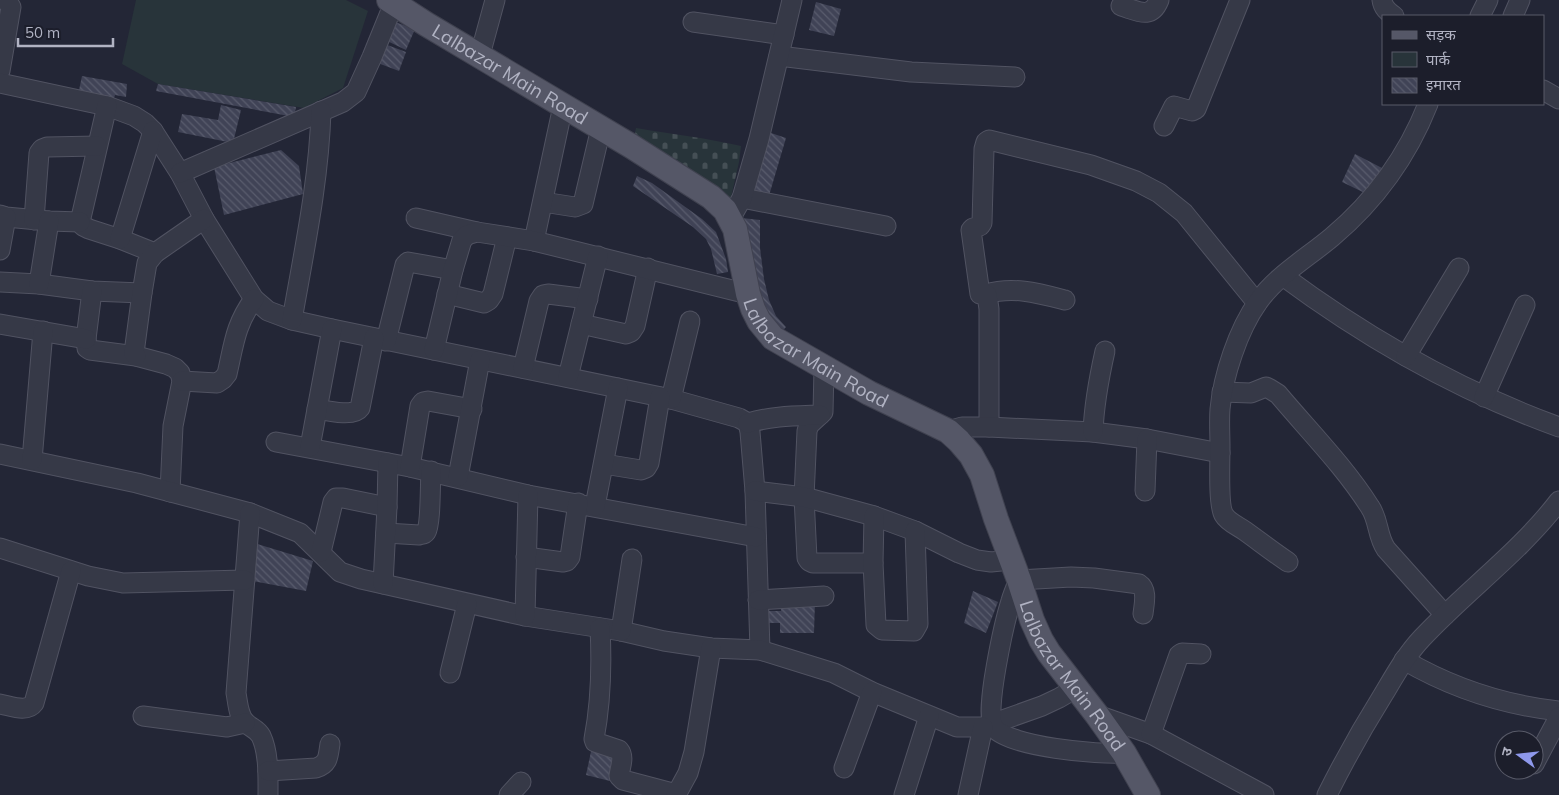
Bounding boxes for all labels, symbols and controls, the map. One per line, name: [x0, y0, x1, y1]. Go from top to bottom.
scale bar: [18, 15, 112, 47]
legend: [1382, 15, 1544, 105]
street label: Lalbazar Main Road: [428, 18, 592, 130]
text: 50 m: [25, 23, 60, 42]
text: सड़क: [1426, 25, 1456, 44]
text: पार्क: [1426, 50, 1450, 69]
text: इमारत: [1426, 75, 1461, 94]
street label: Lalbazar Main Road: [738, 295, 892, 413]
street label: Lalbazar Main Road: [1014, 597, 1131, 756]
north arrow: [1494, 730, 1544, 780]
text: उ: [1497, 745, 1516, 758]

